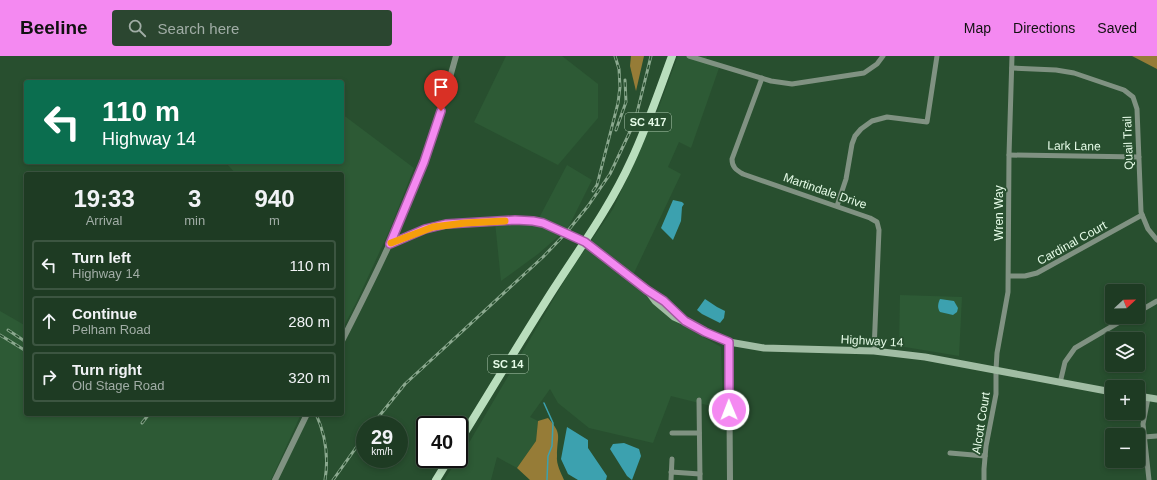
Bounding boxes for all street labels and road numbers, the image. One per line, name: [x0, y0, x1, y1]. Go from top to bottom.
road number: SC 417: [625, 113, 671, 131]
street label: Quail Trail: [1120, 116, 1136, 170]
street label: Lark Lane: [1047, 139, 1101, 153]
street label: Martindale Drive: [781, 170, 869, 212]
street label: Wren Way: [992, 185, 1006, 241]
street label: Cardinal Court: [1035, 218, 1110, 268]
street label: Highway 14: [840, 332, 904, 350]
road number: SC 14: [488, 355, 528, 373]
street label: Alcott Court: [969, 390, 993, 455]

